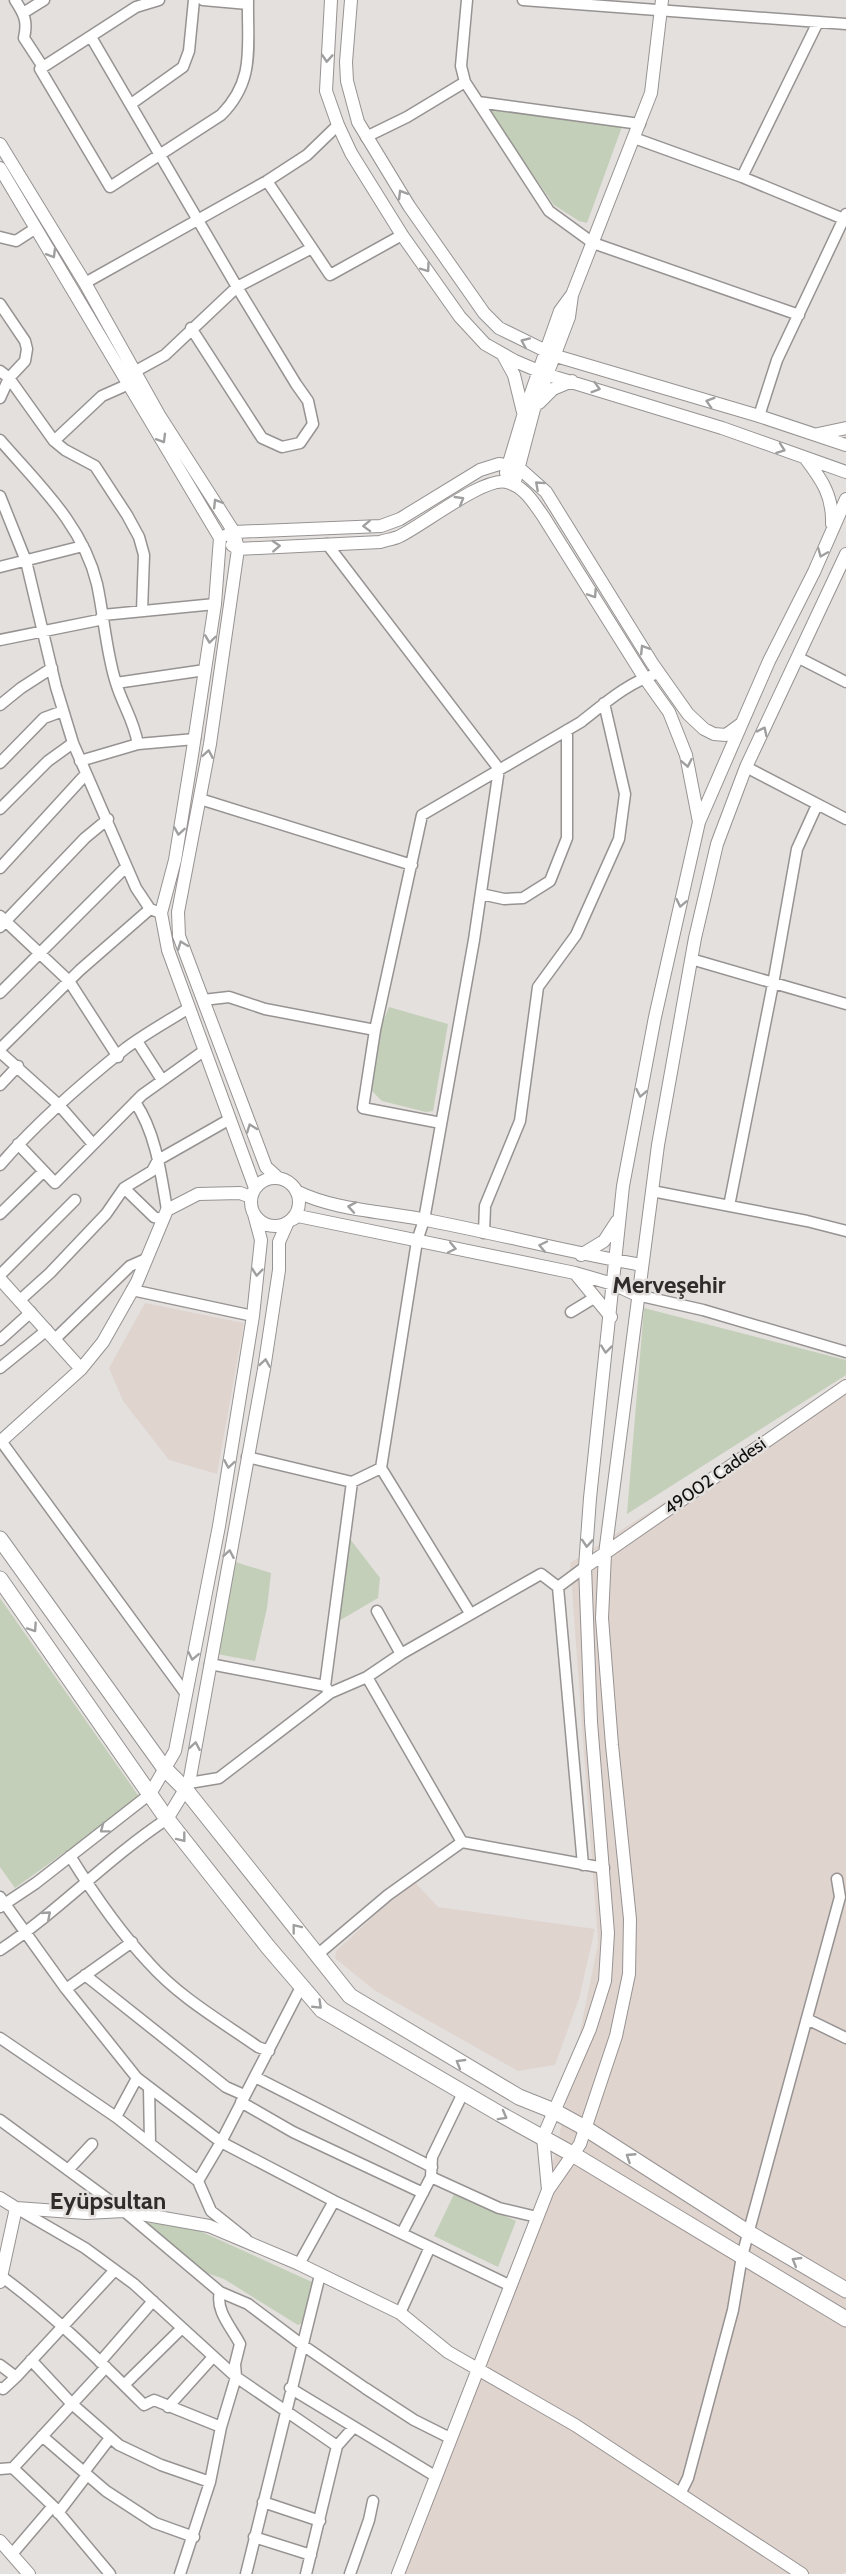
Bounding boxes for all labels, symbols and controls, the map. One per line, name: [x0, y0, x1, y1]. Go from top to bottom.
one-way arrow: [321, 54, 334, 63]
one-way arrow: [398, 190, 410, 200]
one-way arrow: [44, 248, 56, 258]
one-way arrow: [419, 262, 430, 273]
one-way arrow: [520, 337, 531, 349]
one-way arrow: [590, 381, 601, 393]
one-way arrow: [705, 397, 716, 409]
one-way arrow: [155, 433, 167, 443]
one-way arrow: [775, 441, 786, 454]
one-way arrow: [535, 481, 546, 492]
one-way arrow: [454, 495, 464, 507]
one-way arrow: [213, 499, 225, 509]
one-way arrow: [362, 520, 371, 533]
one-way arrow: [271, 540, 280, 553]
one-way arrow: [818, 547, 830, 558]
one-way arrow: [585, 588, 597, 598]
one-way arrow: [205, 634, 217, 643]
one-way arrow: [639, 645, 651, 655]
one-way arrow: [756, 727, 768, 738]
one-way arrow: [201, 749, 214, 759]
one-way arrow: [680, 758, 693, 768]
one-way arrow: [174, 826, 186, 836]
one-way arrow: [675, 897, 688, 907]
one-way arrow: [177, 941, 190, 951]
one-way arrow: [635, 1088, 648, 1098]
one-way arrow: [246, 1123, 259, 1134]
one-way arrow: [348, 1201, 358, 1214]
one-way arrow: [447, 1241, 457, 1254]
one-way arrow: [539, 1241, 549, 1254]
one-way arrow: [252, 1267, 264, 1276]
district label: Merveşehir: [612, 1270, 726, 1299]
one-way arrow: [601, 1344, 613, 1353]
one-way arrow: [258, 1358, 271, 1368]
street label: 49002 Caddesi: [660, 1433, 770, 1519]
one-way arrow: [223, 1459, 236, 1469]
one-way arrow: [580, 1538, 593, 1547]
one-way arrow: [222, 1550, 235, 1560]
one-way arrow: [25, 1621, 36, 1632]
one-way arrow: [187, 1651, 200, 1661]
one-way arrow: [189, 1742, 201, 1751]
one-way arrow: [100, 1822, 111, 1833]
one-way arrow: [175, 1831, 186, 1842]
one-way arrow: [40, 1911, 51, 1922]
one-way arrow: [292, 1924, 303, 1935]
one-way arrow: [312, 1998, 322, 2009]
one-way arrow: [456, 2059, 466, 2070]
one-way arrow: [497, 2109, 508, 2120]
one-way arrow: [626, 2153, 637, 2164]
district label: Eyüpsultan: [50, 2186, 166, 2215]
one-way arrow: [792, 2256, 802, 2268]

